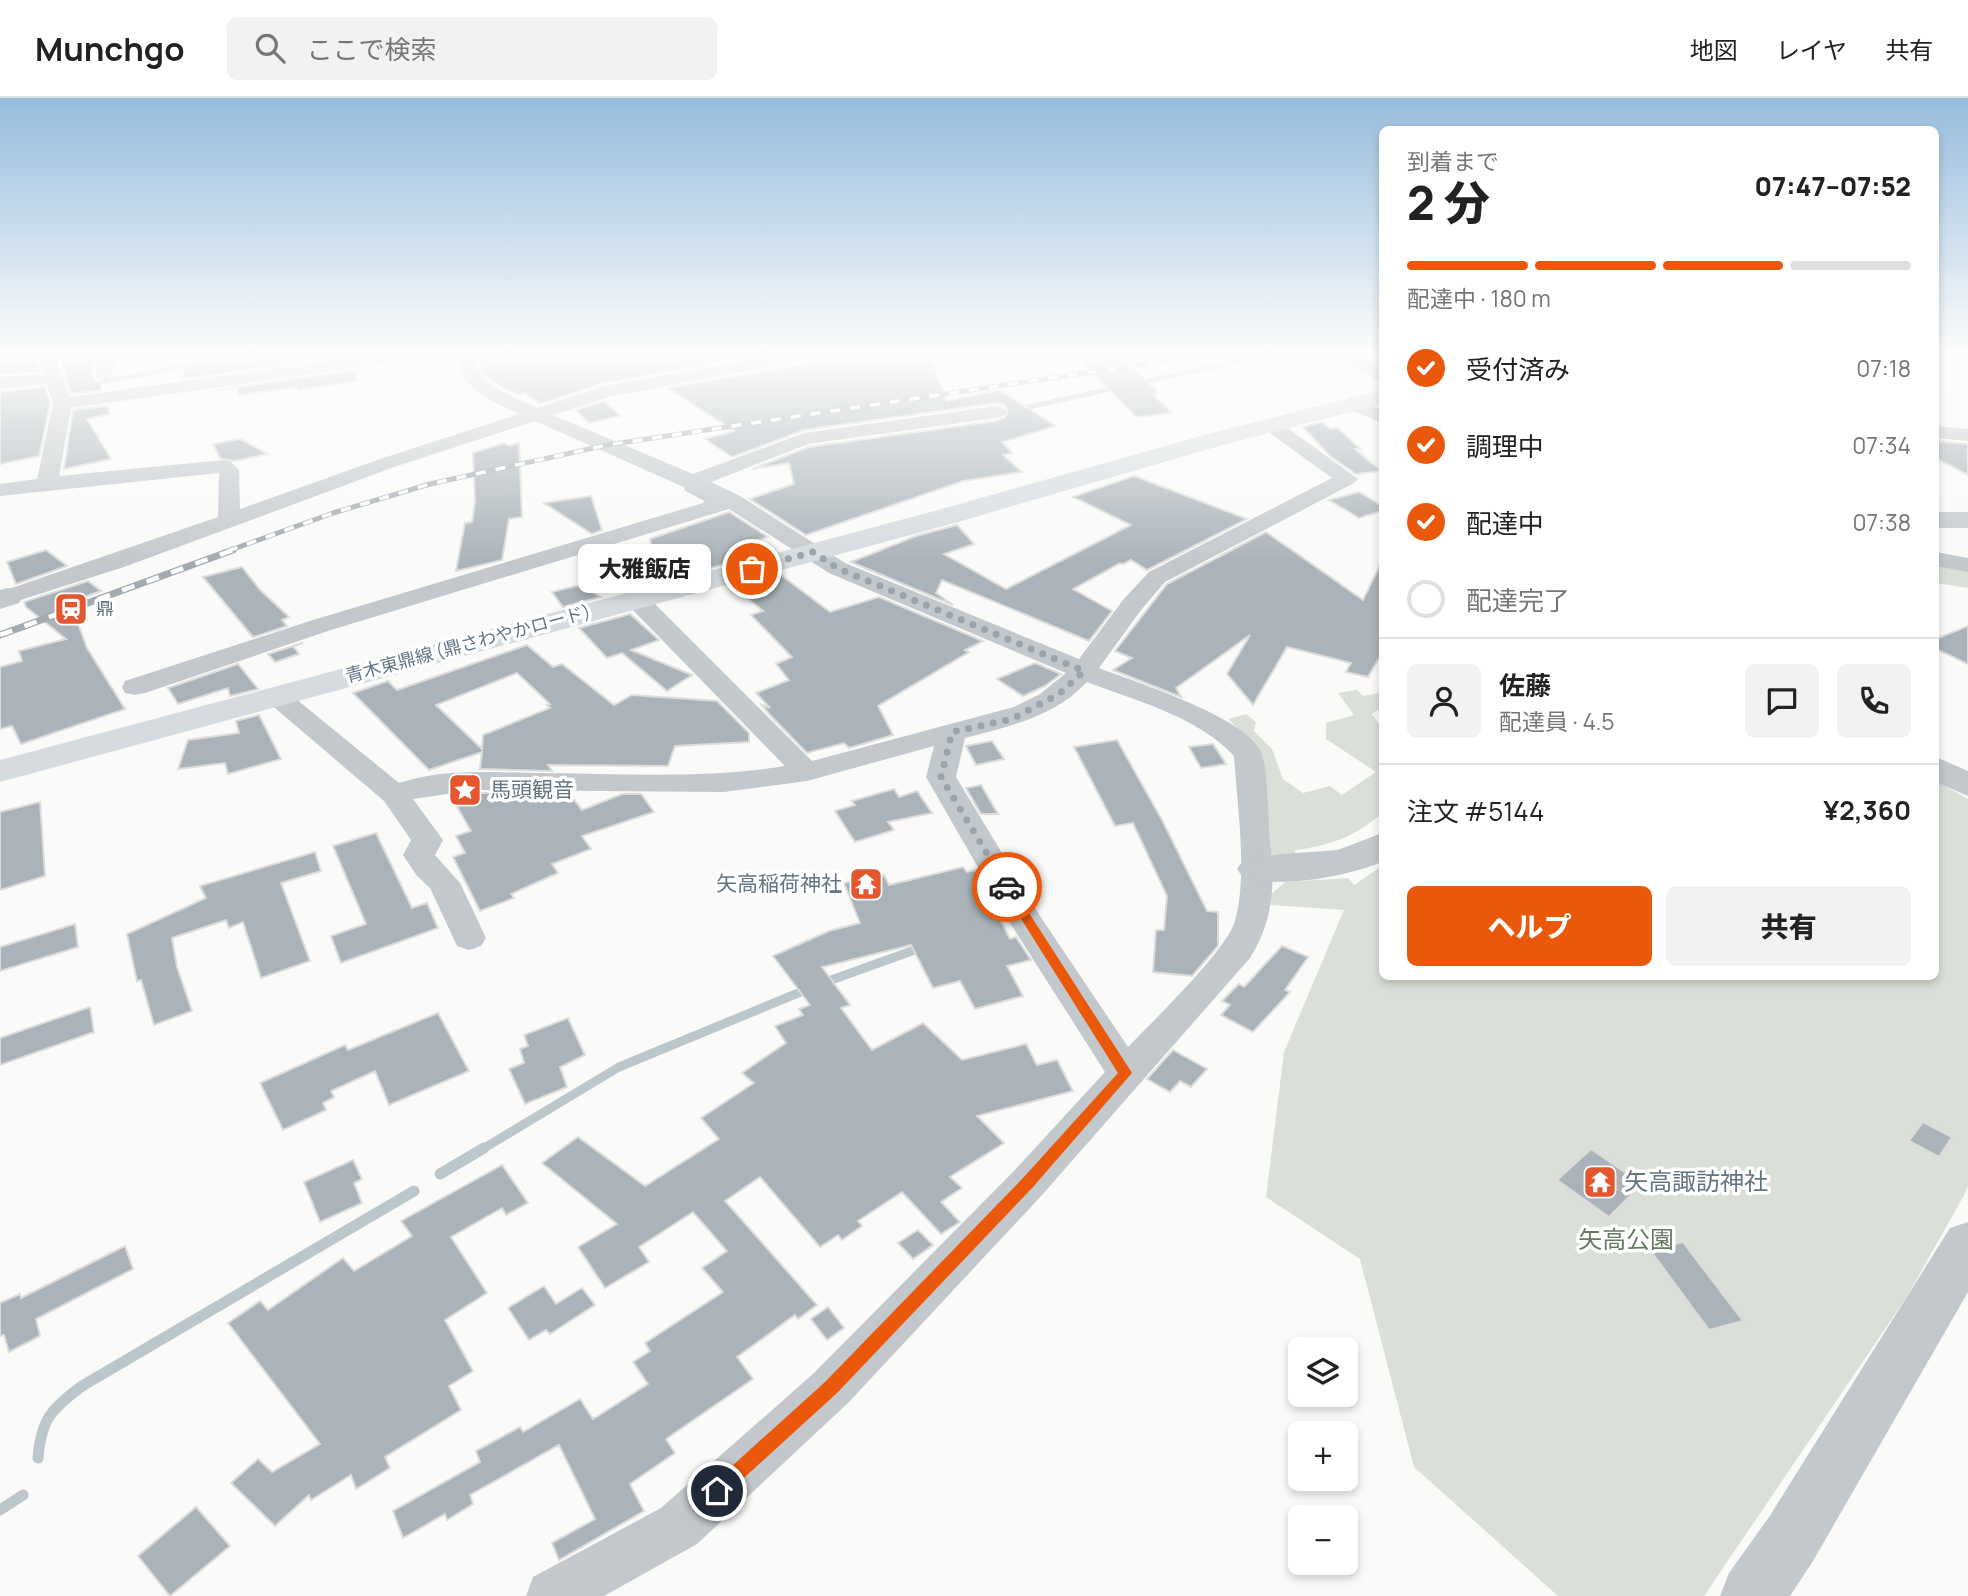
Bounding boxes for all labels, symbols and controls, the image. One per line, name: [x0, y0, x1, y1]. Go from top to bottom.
search box: [227, 17, 717, 80]
text: Munchgo: [35, 26, 185, 71]
icon: search: [251, 29, 289, 67]
text: ここで検索: [307, 31, 437, 67]
text: 地図: [1690, 33, 1738, 66]
text: レイヤ: [1776, 33, 1847, 66]
text: 共有: [1885, 33, 1933, 66]
text: 到着まで: [1407, 145, 1499, 177]
text: 07:47–07:52: [1755, 168, 1911, 204]
text: 2 分: [1407, 171, 1490, 234]
text: 配達中 · 180 m: [1407, 282, 1551, 314]
icon: check: [1407, 349, 1445, 387]
text: 受付済み: [1466, 351, 1570, 387]
text: 07:18: [1856, 352, 1911, 384]
icon: check: [1407, 426, 1445, 464]
text: 調理中: [1466, 428, 1544, 464]
text: 07:34: [1852, 429, 1911, 461]
icon: check: [1407, 503, 1445, 541]
text: 配達中: [1466, 505, 1544, 541]
text: 07:38: [1852, 506, 1911, 538]
pin: [722, 539, 782, 599]
callout: 大雅飯店: [577, 545, 710, 594]
icon: bag: [733, 550, 771, 588]
text: 大雅飯店: [599, 552, 691, 584]
text: 配達完了: [1466, 582, 1570, 618]
station icon: 鼎: [52, 590, 90, 628]
place label: 鼎: [96, 596, 114, 620]
street label: 青木東鼎線 (鼎さわやかロード): [342, 599, 593, 687]
button: person: [1407, 664, 1481, 738]
button: chat: [1745, 664, 1819, 738]
button: phone: [1837, 664, 1911, 738]
text: 佐藤: [1499, 667, 1551, 703]
text: 配達員 · 4.5: [1499, 705, 1615, 737]
place icon: 馬頭観音: [446, 771, 484, 809]
place label: 馬頭観音: [490, 775, 574, 803]
text: ¥2,360: [1823, 792, 1911, 828]
text: 注文 #5144: [1407, 793, 1544, 829]
courier: [972, 852, 1042, 922]
temple icon: 矢高稲荷神社: [847, 865, 885, 903]
icon: car: [988, 868, 1026, 906]
place label: 矢高稲荷神社: [716, 869, 842, 897]
button: ヘルプ: [1407, 886, 1652, 966]
button: 共有: [1666, 886, 1911, 966]
temple icon: 矢高諏訪神社: [1581, 1163, 1619, 1201]
place label: 矢高諏訪神社: [1624, 1164, 1768, 1197]
park label: 矢高公園: [1578, 1222, 1674, 1255]
map controls: [1288, 1337, 1358, 1575]
button: layers: [1288, 1337, 1358, 1407]
button: +: [1288, 1421, 1358, 1491]
pin: [687, 1461, 747, 1521]
icon: home: [698, 1472, 736, 1510]
button: −: [1288, 1505, 1358, 1575]

